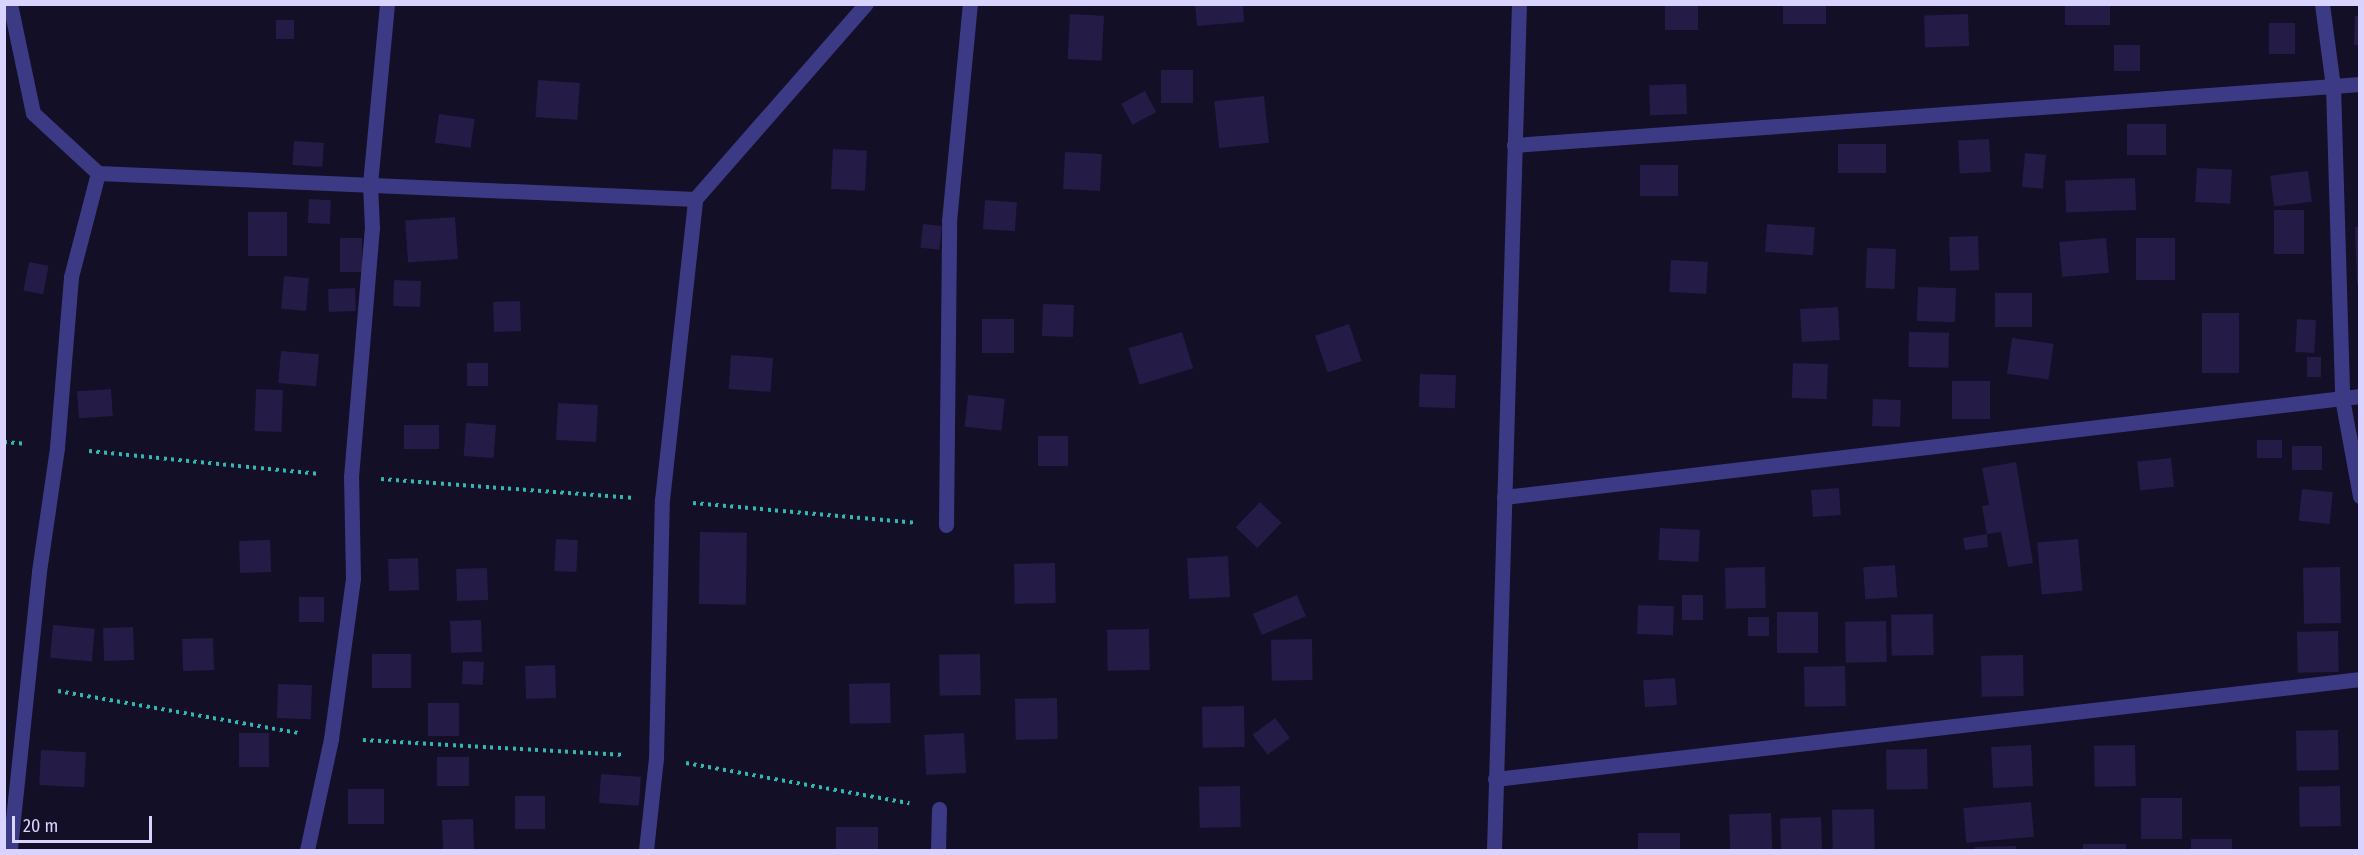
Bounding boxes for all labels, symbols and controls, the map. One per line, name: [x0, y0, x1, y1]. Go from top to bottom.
scale bar: [15, 804, 154, 842]
text: 20 m: [23, 815, 58, 837]

